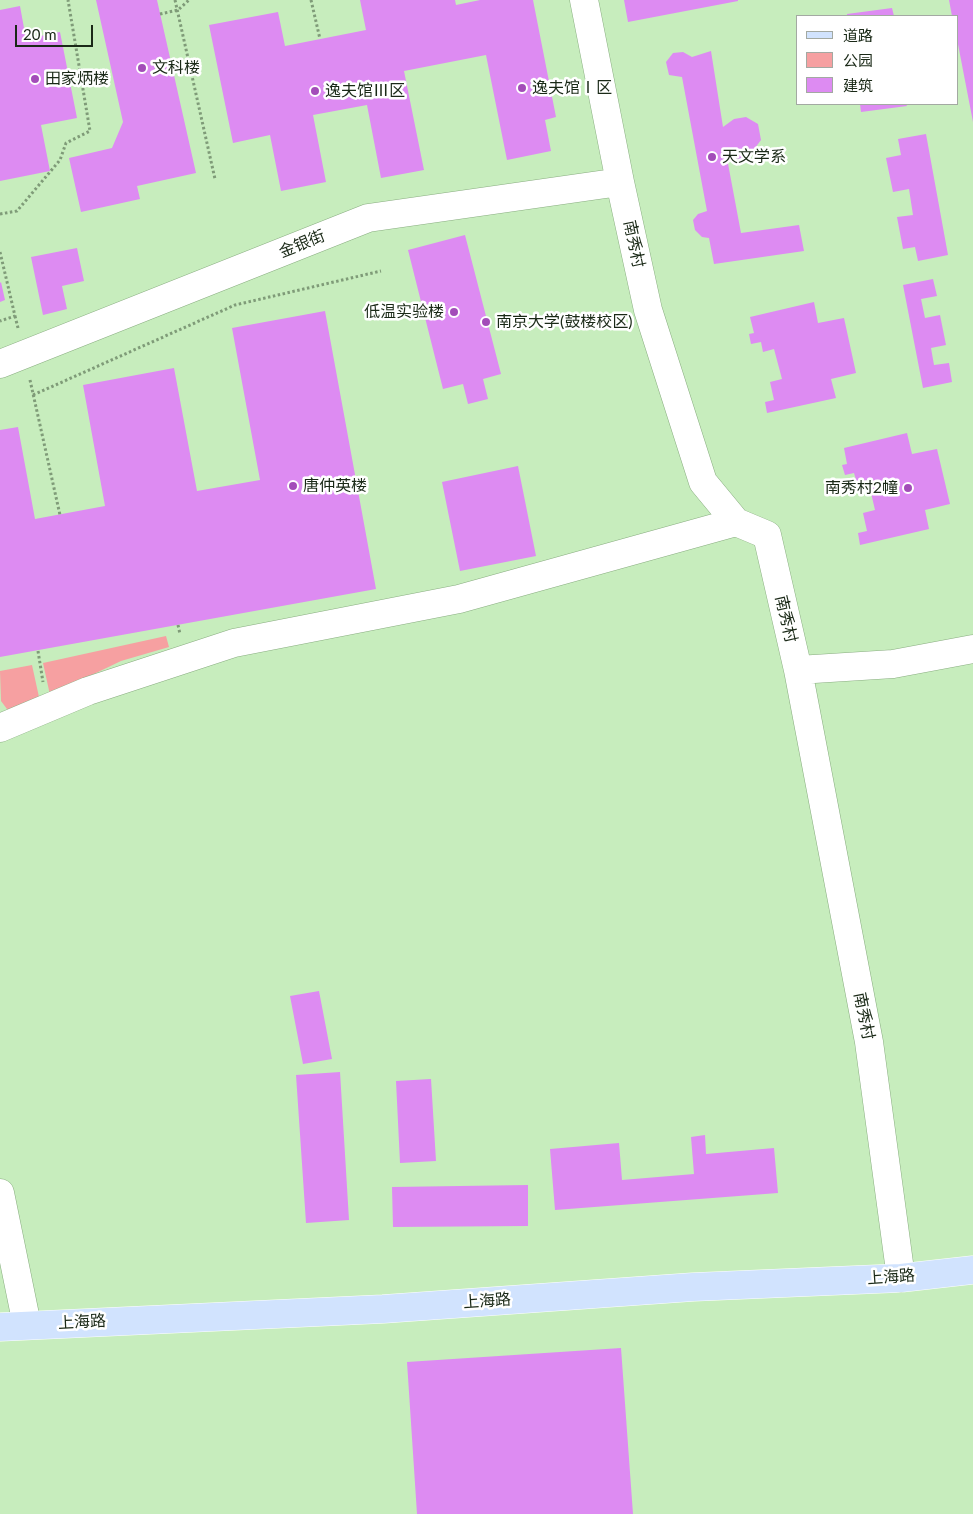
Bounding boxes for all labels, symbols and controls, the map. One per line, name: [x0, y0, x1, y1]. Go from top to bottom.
scale bar: [18, 15, 95, 47]
legend: [796, 15, 958, 105]
text: 20 m: [23, 25, 57, 43]
text: 道路: [843, 26, 873, 44]
text: 公园: [843, 51, 873, 69]
place label: 文科楼: [152, 58, 200, 78]
marker: 文科楼: [136, 62, 148, 74]
place label: 田家炳楼: [45, 69, 109, 89]
marker: 田家炳楼: [29, 73, 41, 85]
text: 建筑: [843, 76, 873, 94]
place label: 逸夫馆Ⅰ区: [532, 78, 612, 98]
place label: 逸夫馆Ⅲ区: [325, 81, 405, 101]
marker: 逸夫馆Ⅰ区: [516, 82, 528, 94]
marker: 逸夫馆Ⅲ区: [309, 85, 321, 97]
place label: 天文学系: [722, 147, 786, 167]
marker: 天文学系: [706, 151, 718, 163]
street label: 南秀村: [620, 219, 648, 269]
street label: 金银街: [276, 226, 328, 262]
place label: 低温实验楼: [364, 302, 444, 322]
marker: 低温实验楼: [448, 306, 460, 318]
place label: 南京大学(鼓楼校区): [496, 312, 633, 332]
marker: 南京大学(鼓楼校区): [480, 316, 492, 328]
place label: 唐仲英楼: [303, 476, 367, 496]
place label: 南秀村2幢: [825, 478, 898, 498]
marker: 唐仲英楼: [287, 480, 299, 492]
marker: 南秀村2幢: [902, 482, 914, 494]
street label: 南秀村: [771, 593, 801, 645]
street label: 南秀村: [850, 991, 878, 1041]
street label: 上海路: [866, 1266, 916, 1288]
street label: 上海路: [462, 1290, 512, 1312]
street label: 上海路: [58, 1311, 106, 1333]

